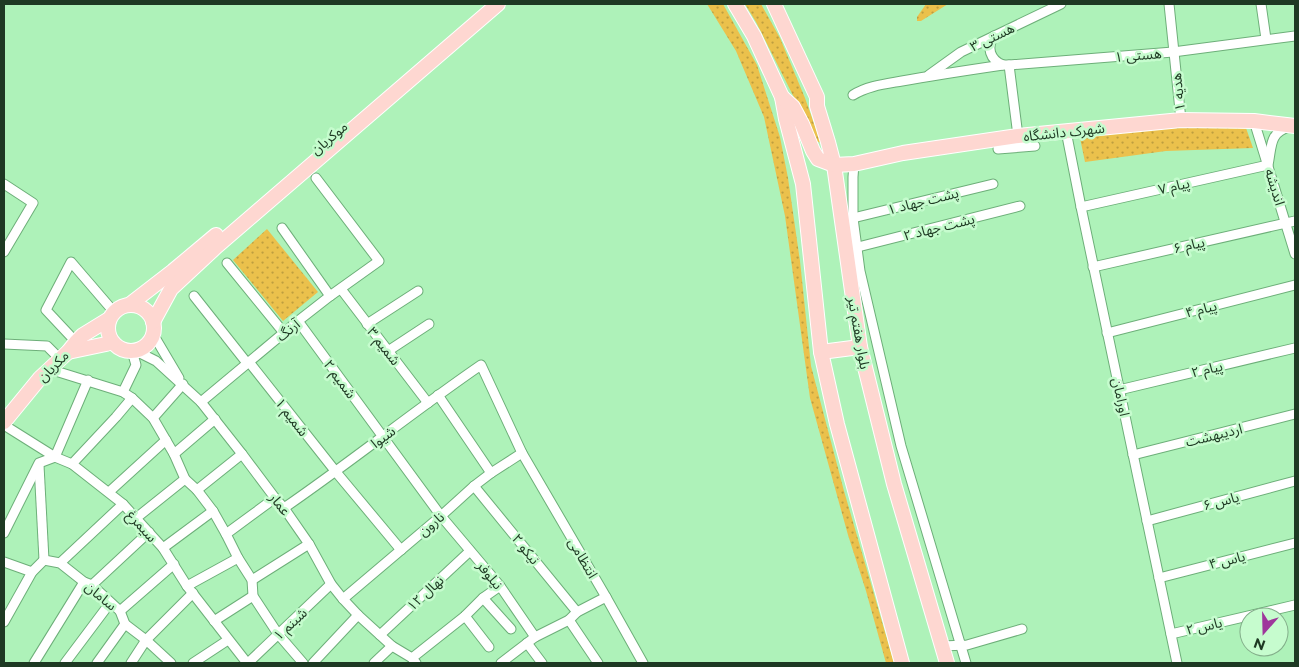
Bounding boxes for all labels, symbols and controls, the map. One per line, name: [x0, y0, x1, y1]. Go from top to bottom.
street label: هستی ۳: [967, 19, 1017, 55]
street label: هستی ۱: [1114, 44, 1162, 66]
street label: هدیه ۱: [1167, 72, 1189, 112]
street label: موکریان: [307, 117, 351, 159]
street label: شهرک دانشگاه: [1023, 119, 1106, 145]
street label: اندیشه: [1261, 166, 1289, 208]
street label: پیام ۷: [1156, 174, 1192, 200]
street label: پشت جهاد ۱: [885, 183, 961, 220]
street label: پشت جهاد ۲: [901, 209, 977, 246]
street label: پیام ۶: [1171, 233, 1207, 259]
street label: بلوار هفتم تیر: [842, 294, 874, 371]
street label: پیام ۴: [1183, 296, 1219, 324]
street label: آرنگ: [272, 314, 304, 345]
street label: شمیم ۳: [362, 323, 405, 370]
street label: مکریان: [33, 346, 73, 386]
street label: شمیم ۲: [318, 356, 360, 403]
street label: پیام ۲: [1189, 357, 1225, 383]
street label: اورامان: [1108, 376, 1134, 418]
street label: شمیم ۱: [270, 394, 313, 441]
street label: اردیبهشت: [1184, 419, 1244, 451]
street label: شیوا: [367, 422, 399, 452]
street label: عمار: [265, 488, 295, 519]
street label: یاس ۶: [1201, 488, 1241, 514]
street label: سیمرغ: [121, 506, 161, 547]
street label: نارون: [414, 508, 448, 540]
street label: نیکو ۲: [508, 530, 544, 568]
street label: انتظامی: [564, 534, 602, 582]
street label: یاس ۴: [1207, 547, 1247, 573]
street label: نیلوفر: [472, 556, 507, 593]
street label: نهال ۱۲: [403, 571, 448, 615]
street label: سامان: [81, 578, 121, 614]
street label: شبنم ۱: [269, 604, 312, 646]
north arrow: [1239, 607, 1289, 657]
street label: یاس ۲: [1184, 613, 1224, 639]
text: N: [1251, 634, 1268, 655]

